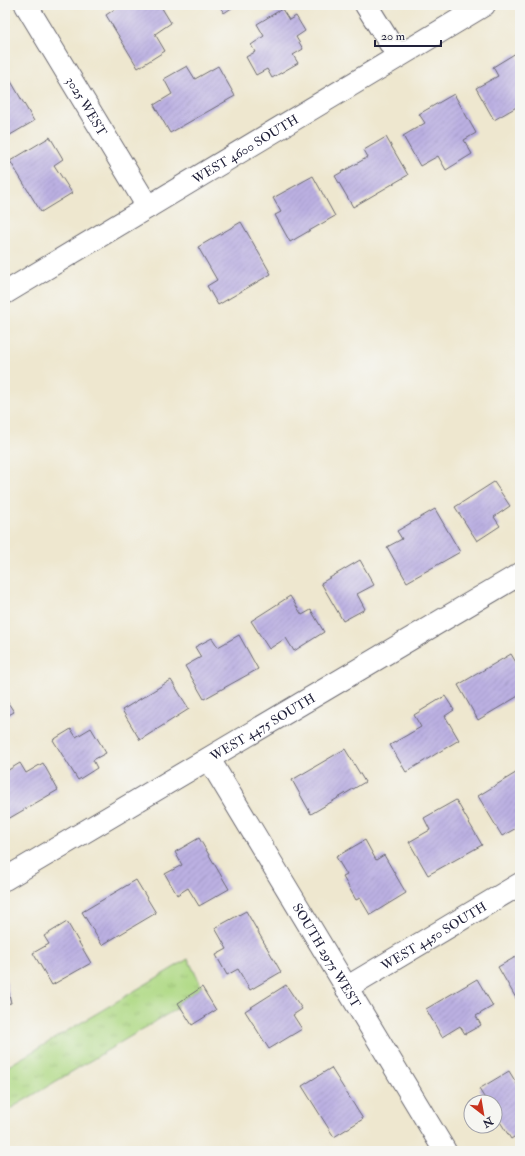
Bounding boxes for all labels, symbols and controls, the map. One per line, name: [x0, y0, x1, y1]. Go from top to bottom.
scale bar: [375, 22, 441, 48]
text: 20 m: [381, 29, 406, 44]
street label: 3025 WEST: [62, 74, 110, 139]
street label: WEST 4600 SOUTH: [189, 111, 302, 188]
street label: WEST 4475 SOUTH: [206, 690, 319, 765]
street label: WEST 4450 SOUTH: [377, 899, 490, 975]
street label: SOUTH 2975 WEST: [289, 901, 364, 1011]
north arrow: [463, 1094, 503, 1134]
text: N: [479, 1114, 496, 1131]

